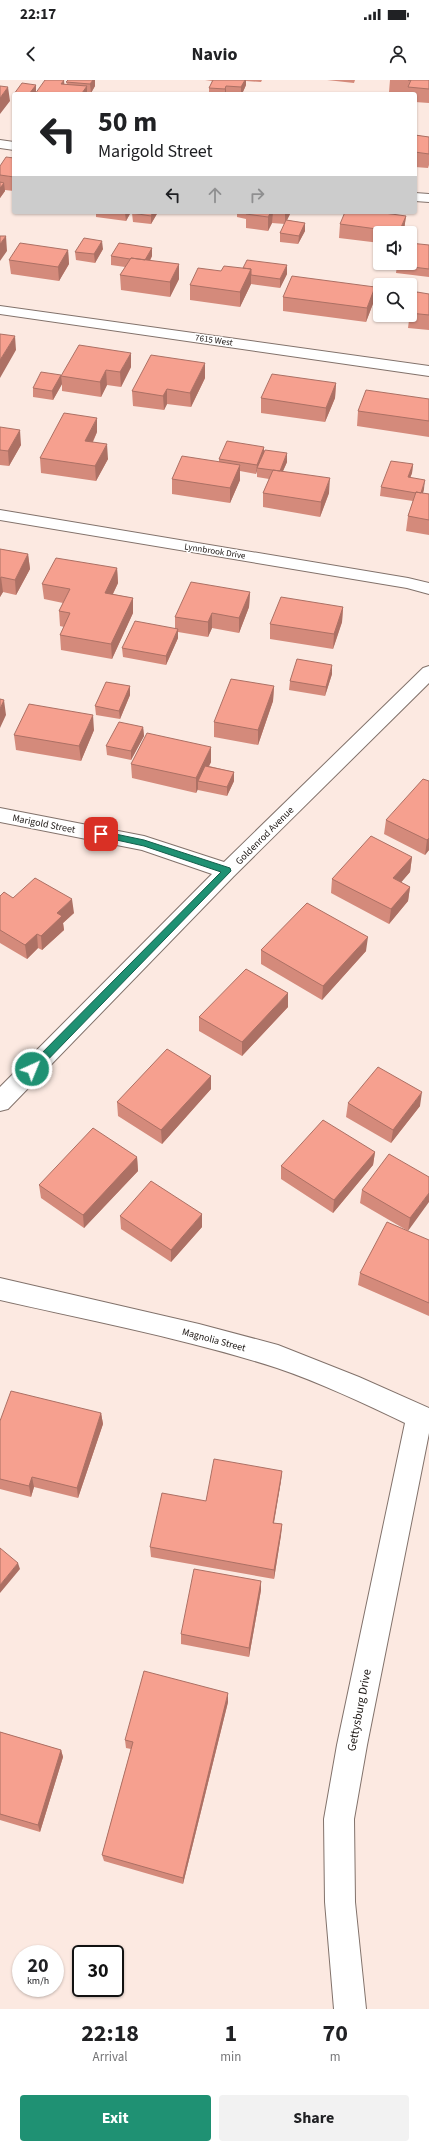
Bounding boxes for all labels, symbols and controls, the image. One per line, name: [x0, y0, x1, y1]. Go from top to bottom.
text: 22:17: [20, 4, 56, 25]
text: Navio: [192, 42, 237, 67]
icon: back: [20, 43, 42, 65]
icon: person: [387, 43, 409, 65]
text: 50 m: [98, 102, 157, 142]
icon: left: [32, 108, 84, 160]
text: Marigold Street: [98, 139, 213, 164]
icon: left: [162, 184, 184, 206]
icon: ahead: [204, 184, 226, 206]
icon: right: [246, 184, 268, 206]
map controls: [373, 226, 417, 322]
button: sound: [373, 226, 417, 270]
button: search: [373, 278, 417, 322]
street label: 7615 West: [194, 331, 234, 350]
street label: Lynnbrook Drive: [183, 540, 247, 563]
street label: Goldenrod Avenue: [232, 803, 297, 868]
street label: Marigold Street: [11, 811, 77, 837]
pin: [84, 817, 118, 851]
icon: arrive: [90, 823, 112, 845]
position arrow: [11, 1048, 53, 1090]
street label: Magnolia Street: [180, 1325, 248, 1355]
street label: Gettysburg Drive: [343, 1667, 376, 1753]
speed limit sign: 30: [72, 1945, 124, 1997]
text: 20: [27, 1952, 49, 1980]
text: km/h: [27, 1974, 49, 1988]
text: 22:18: [81, 2016, 139, 2051]
text: 1: [224, 2016, 237, 2051]
text: 70: [322, 2016, 348, 2051]
text: Arrival: [93, 2048, 128, 2066]
text: min: [220, 2048, 241, 2066]
text: m: [330, 2048, 341, 2066]
button: Exit: [20, 2095, 211, 2141]
button: Share: [219, 2095, 409, 2141]

